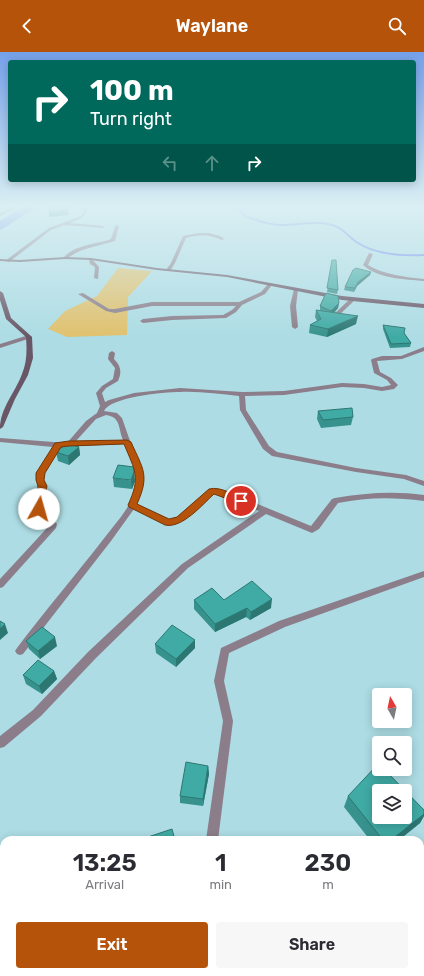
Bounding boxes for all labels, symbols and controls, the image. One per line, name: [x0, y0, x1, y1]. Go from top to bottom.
icon: back: [16, 15, 38, 37]
text: Waylane: [176, 15, 248, 37]
icon: search: [386, 15, 408, 37]
text: 100 m: [90, 74, 174, 107]
icon: right: [24, 76, 76, 128]
text: Turn right: [90, 108, 172, 130]
icon: left: [159, 152, 181, 174]
icon: ahead: [201, 152, 223, 174]
icon: right: [243, 152, 265, 174]
pin: [224, 484, 258, 518]
position arrow: [18, 488, 60, 530]
icon: arrive: [230, 490, 252, 512]
north arrow: [372, 688, 412, 728]
map controls: [372, 688, 412, 824]
button: search: [372, 736, 412, 776]
button: layers: [372, 784, 412, 824]
text: 13:25: [73, 849, 137, 877]
text: 1: [215, 849, 226, 877]
text: 230: [305, 849, 351, 877]
text: Arrival: [85, 877, 124, 892]
text: min: [209, 877, 232, 892]
text: m: [322, 877, 334, 892]
button: Exit: [16, 922, 208, 968]
button: Share: [216, 922, 408, 968]

